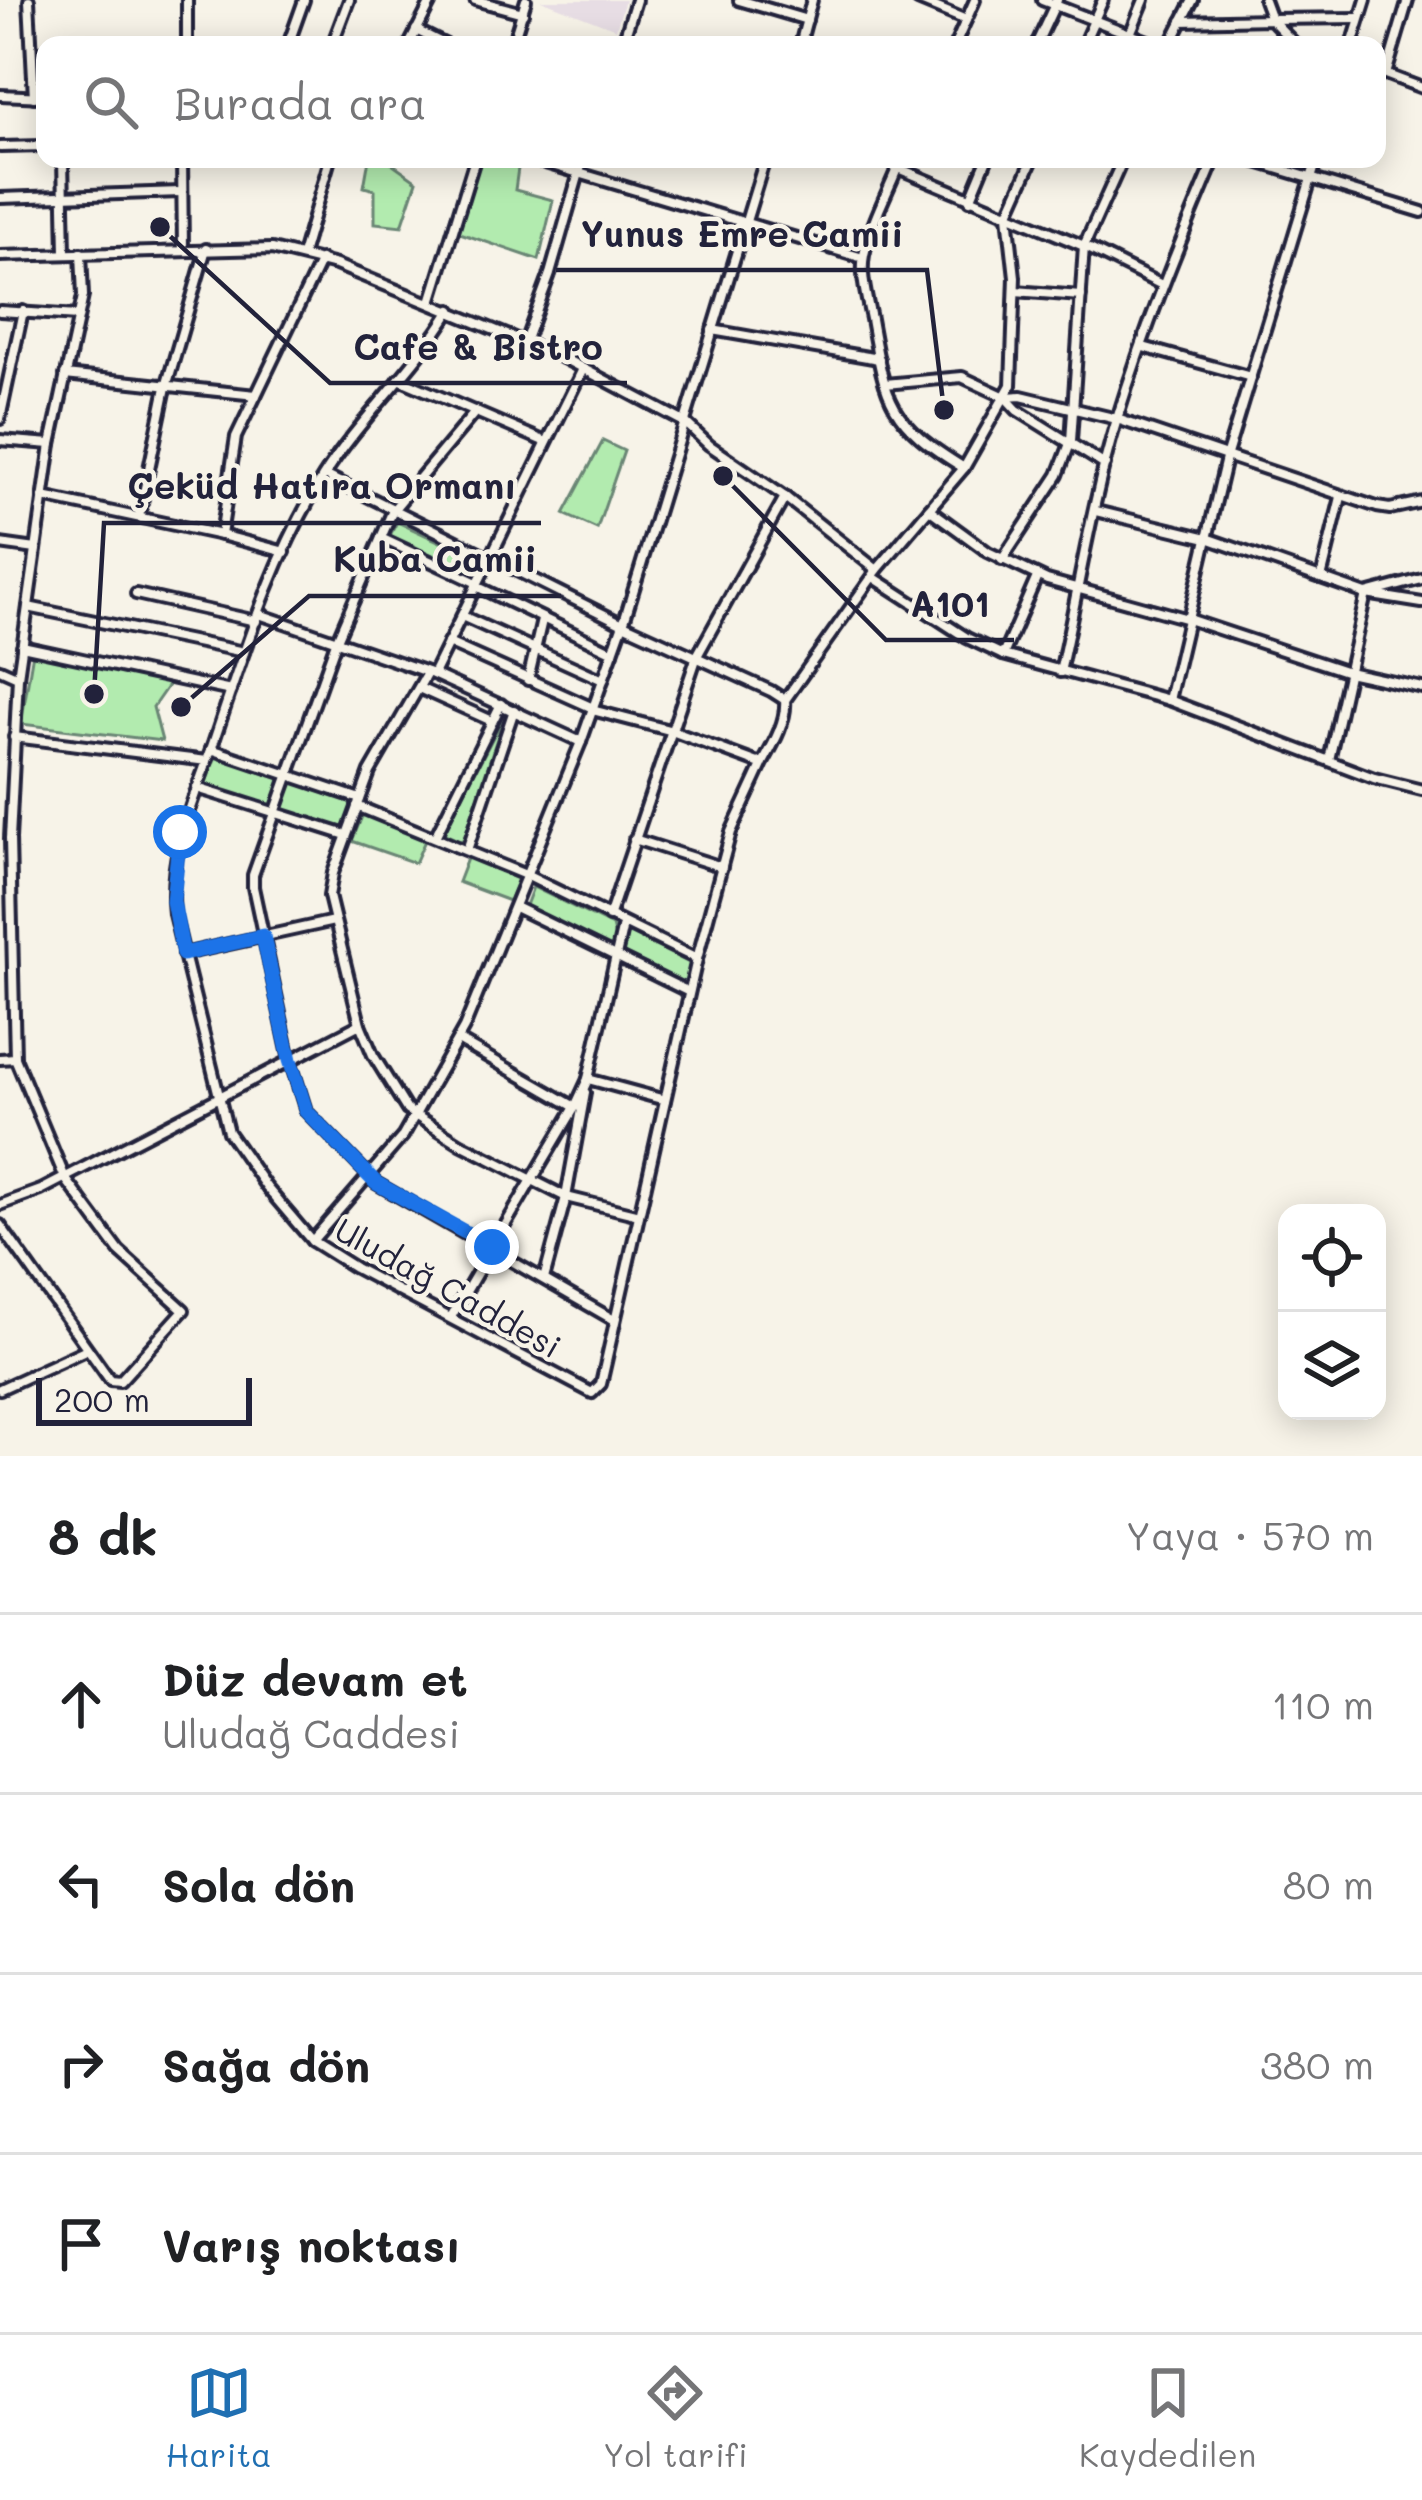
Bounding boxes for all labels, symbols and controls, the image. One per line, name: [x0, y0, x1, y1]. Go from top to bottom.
search box: [36, 36, 1386, 168]
icon: search: [78, 69, 144, 135]
text: Burada ara: [174, 73, 427, 131]
callout: Yunus Emre Camii: [556, 198, 927, 270]
text: Yunus Emre Camii: [580, 209, 904, 256]
callout: Cafe & Bistro: [330, 311, 627, 383]
text: Cafe & Bistro: [353, 322, 603, 369]
callout: Çeküd Hatıra Ormanı: [104, 451, 541, 523]
text: Çeküd Hatıra Ormanı: [127, 461, 517, 508]
callout: Kuba Camii: [309, 524, 561, 596]
text: Kuba Camii: [333, 534, 537, 581]
callout: A101: [886, 568, 1014, 640]
text: A101: [910, 579, 990, 626]
route start: [153, 805, 207, 859]
map controls: [1278, 1204, 1386, 1420]
button: locate: [1278, 1204, 1386, 1312]
street label: Uludağ Caddesi: [328, 1207, 569, 1367]
route end: [465, 1220, 519, 1274]
button: layers: [1278, 1312, 1386, 1420]
scale bar: [36, 1372, 252, 1425]
text: 200 m: [54, 1377, 150, 1420]
text: 8 dk: [48, 1501, 158, 1568]
text: Yaya · 570 m: [1125, 1509, 1374, 1560]
text: Düz devam et: [162, 1649, 468, 1707]
icon: ahead: [48, 1671, 114, 1737]
text: 110 m: [1272, 1678, 1374, 1729]
text: Uludağ Caddesi: [162, 1707, 460, 1758]
icon: left: [48, 1851, 114, 1917]
text: Sola dön: [162, 1855, 355, 1913]
text: 80 m: [1283, 1858, 1374, 1909]
icon: right: [48, 2031, 114, 2097]
text: Sağa dön: [162, 2035, 370, 2093]
text: 380 m: [1260, 2038, 1374, 2089]
icon: arrive: [48, 2211, 114, 2277]
text: Varış noktası: [162, 2215, 461, 2273]
tab: Harita: [166, 2360, 272, 2475]
tab: Yol tarifi: [603, 2360, 748, 2475]
tab: Kaydedilen: [1079, 2360, 1256, 2475]

